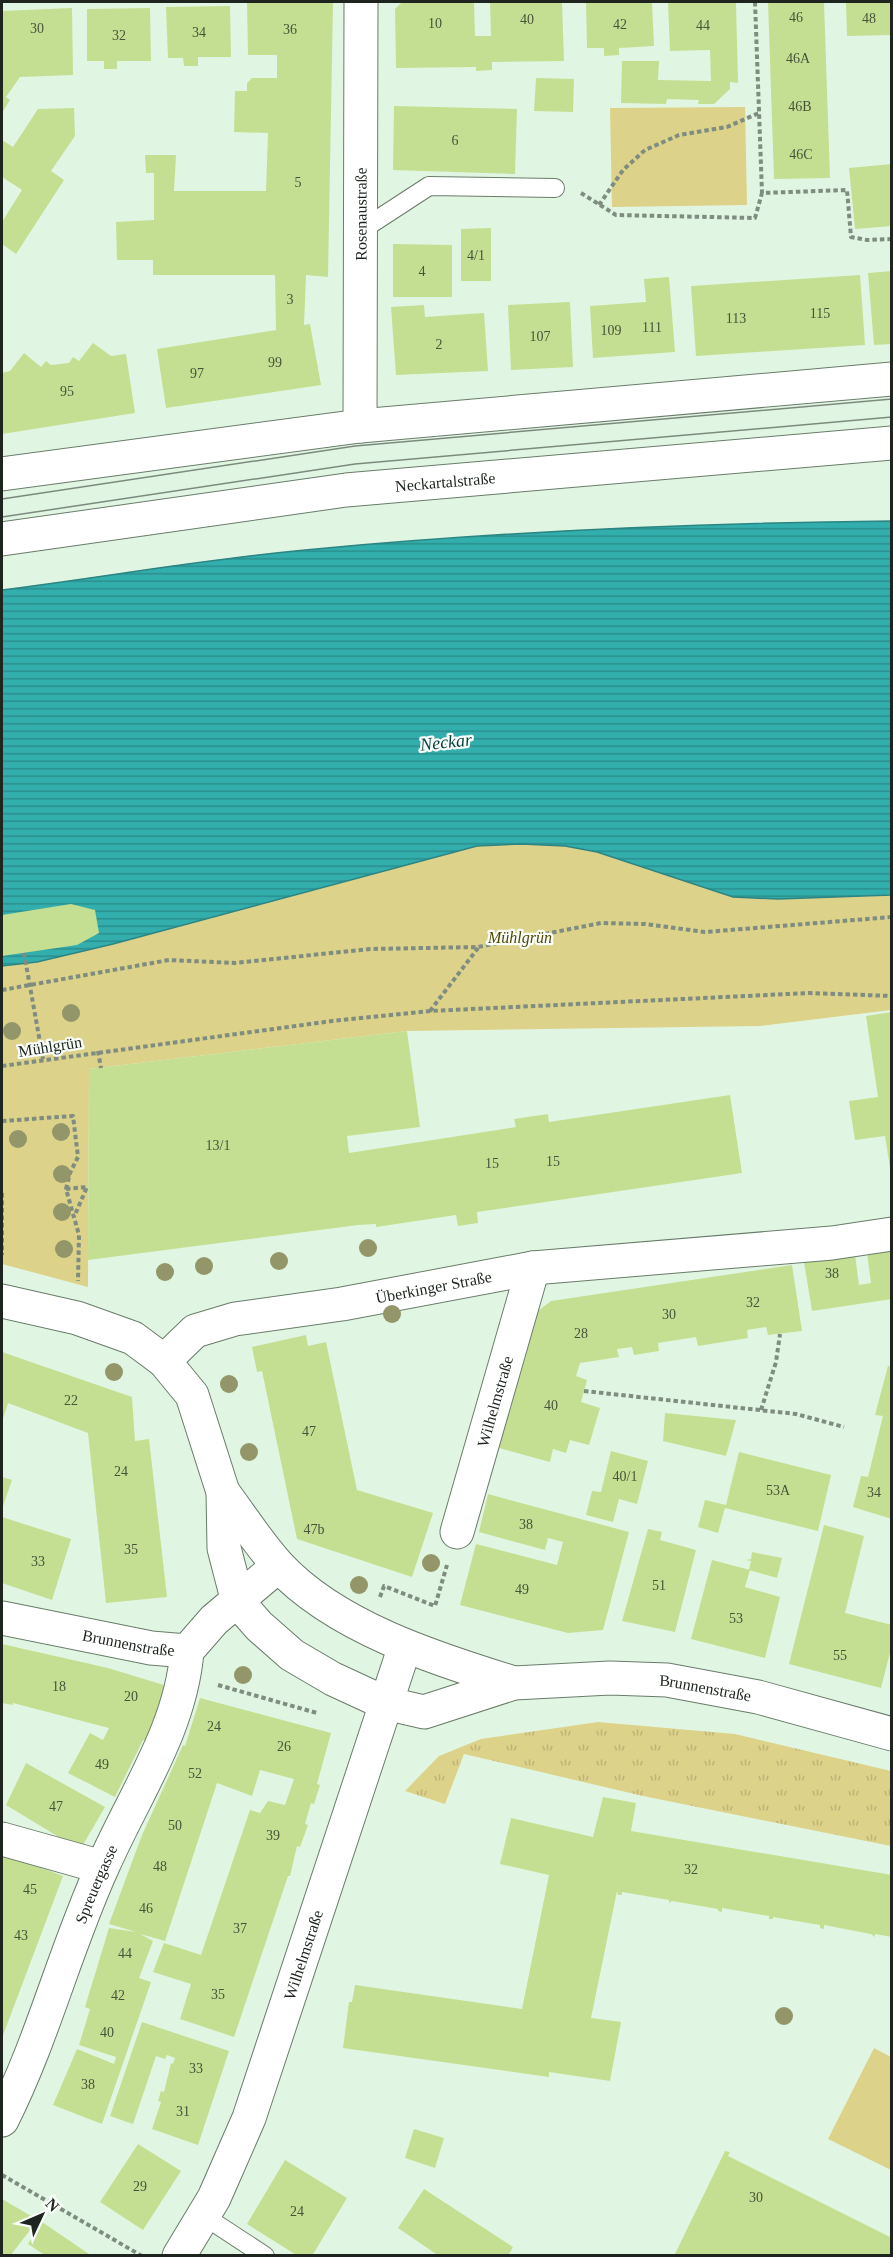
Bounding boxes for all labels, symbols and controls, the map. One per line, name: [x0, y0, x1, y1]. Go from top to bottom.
house number: 46: [789, 10, 803, 25]
house number: 48: [862, 11, 876, 26]
house number: 40: [520, 12, 534, 27]
house number: 10: [428, 16, 442, 31]
house number: 42: [613, 17, 627, 32]
house number: 44: [696, 18, 710, 33]
house number: 30: [30, 21, 44, 36]
house number: 36: [283, 22, 297, 37]
house number: 34: [192, 25, 206, 40]
house number: 32: [112, 28, 126, 43]
house number: 46A: [786, 51, 811, 66]
house number: 46B: [788, 99, 812, 114]
house number: 6: [452, 133, 459, 148]
house number: 46C: [789, 147, 813, 162]
street label: Rosenaustraße: [352, 167, 370, 261]
house number: 5: [295, 175, 302, 190]
house number: 4/1: [467, 248, 485, 263]
house number: 4: [419, 264, 426, 279]
house number: 3: [287, 292, 294, 307]
house number: 115: [810, 306, 830, 321]
house number: 113: [726, 311, 746, 326]
house number: 111: [642, 320, 662, 335]
house number: 109: [601, 323, 622, 338]
house number: 107: [530, 329, 551, 344]
house number: 2: [436, 337, 443, 352]
house number: 99: [268, 355, 282, 370]
house number: 97: [190, 366, 204, 381]
house number: 95: [60, 384, 74, 399]
street label: Neckartalstraße: [394, 469, 496, 495]
water label: Neckar: [418, 729, 474, 755]
park label: Mühlgrün: [487, 929, 552, 947]
street label: Mühlgrün: [17, 1033, 83, 1061]
house number: 13/1: [206, 1138, 230, 1153]
house number: 15: [546, 1154, 560, 1169]
house number: 15: [485, 1156, 499, 1171]
house number: 38: [825, 1266, 839, 1281]
street label: Überkinger Straße: [374, 1268, 493, 1307]
house number: 32: [746, 1295, 760, 1310]
house number: 30: [662, 1307, 676, 1322]
house number: 28: [574, 1326, 588, 1341]
street label: Wilhelmstraße: [474, 1354, 516, 1449]
house number: 22: [64, 1393, 78, 1408]
house number: 40: [544, 1398, 558, 1413]
house number: 47: [302, 1424, 316, 1439]
house number: 24: [114, 1464, 128, 1479]
house number: 40/1: [613, 1469, 637, 1484]
house number: 53A: [766, 1483, 791, 1498]
house number: 34: [867, 1485, 881, 1500]
house number: 38: [519, 1517, 533, 1532]
house number: 47b: [304, 1522, 325, 1537]
house number: 35: [124, 1542, 138, 1557]
house number: 33: [31, 1554, 45, 1569]
house number: 51: [652, 1578, 666, 1593]
house number: 49: [515, 1582, 529, 1597]
house number: 53: [729, 1611, 743, 1626]
street label: Brunnenstraße: [81, 1626, 175, 1659]
house number: 55: [833, 1648, 847, 1663]
street label: Brunnenstraße: [659, 1672, 753, 1705]
house number: 18: [52, 1679, 66, 1694]
house number: 20: [124, 1689, 138, 1704]
house number: 24: [207, 1719, 221, 1734]
house number: 26: [277, 1739, 291, 1754]
house number: 49: [95, 1757, 109, 1772]
house number: 52: [188, 1766, 202, 1781]
house number: 47: [49, 1799, 63, 1814]
house number: 50: [168, 1818, 182, 1833]
house number: 39: [266, 1828, 280, 1843]
street label: Spreuergasse: [72, 1842, 121, 1926]
house number: 48: [153, 1859, 167, 1874]
house number: 32: [684, 1862, 698, 1877]
house number: 45: [23, 1882, 37, 1897]
house number: 46: [139, 1901, 153, 1916]
street label: Wilhelmstraße: [281, 1908, 326, 2002]
house number: 37: [233, 1921, 247, 1936]
house number: 43: [14, 1928, 28, 1943]
house number: 44: [118, 1946, 132, 1961]
house number: 35: [211, 1987, 225, 2002]
house number: 42: [111, 1988, 125, 2003]
house number: 40: [100, 2025, 114, 2040]
house number: 33: [189, 2061, 203, 2076]
house number: 38: [81, 2077, 95, 2092]
house number: 31: [176, 2104, 190, 2119]
house number: 29: [133, 2179, 147, 2194]
north arrow: [12, 2185, 72, 2245]
house number: 30: [749, 2190, 763, 2205]
text: N: [42, 2195, 63, 2215]
house number: 24: [290, 2204, 304, 2219]

